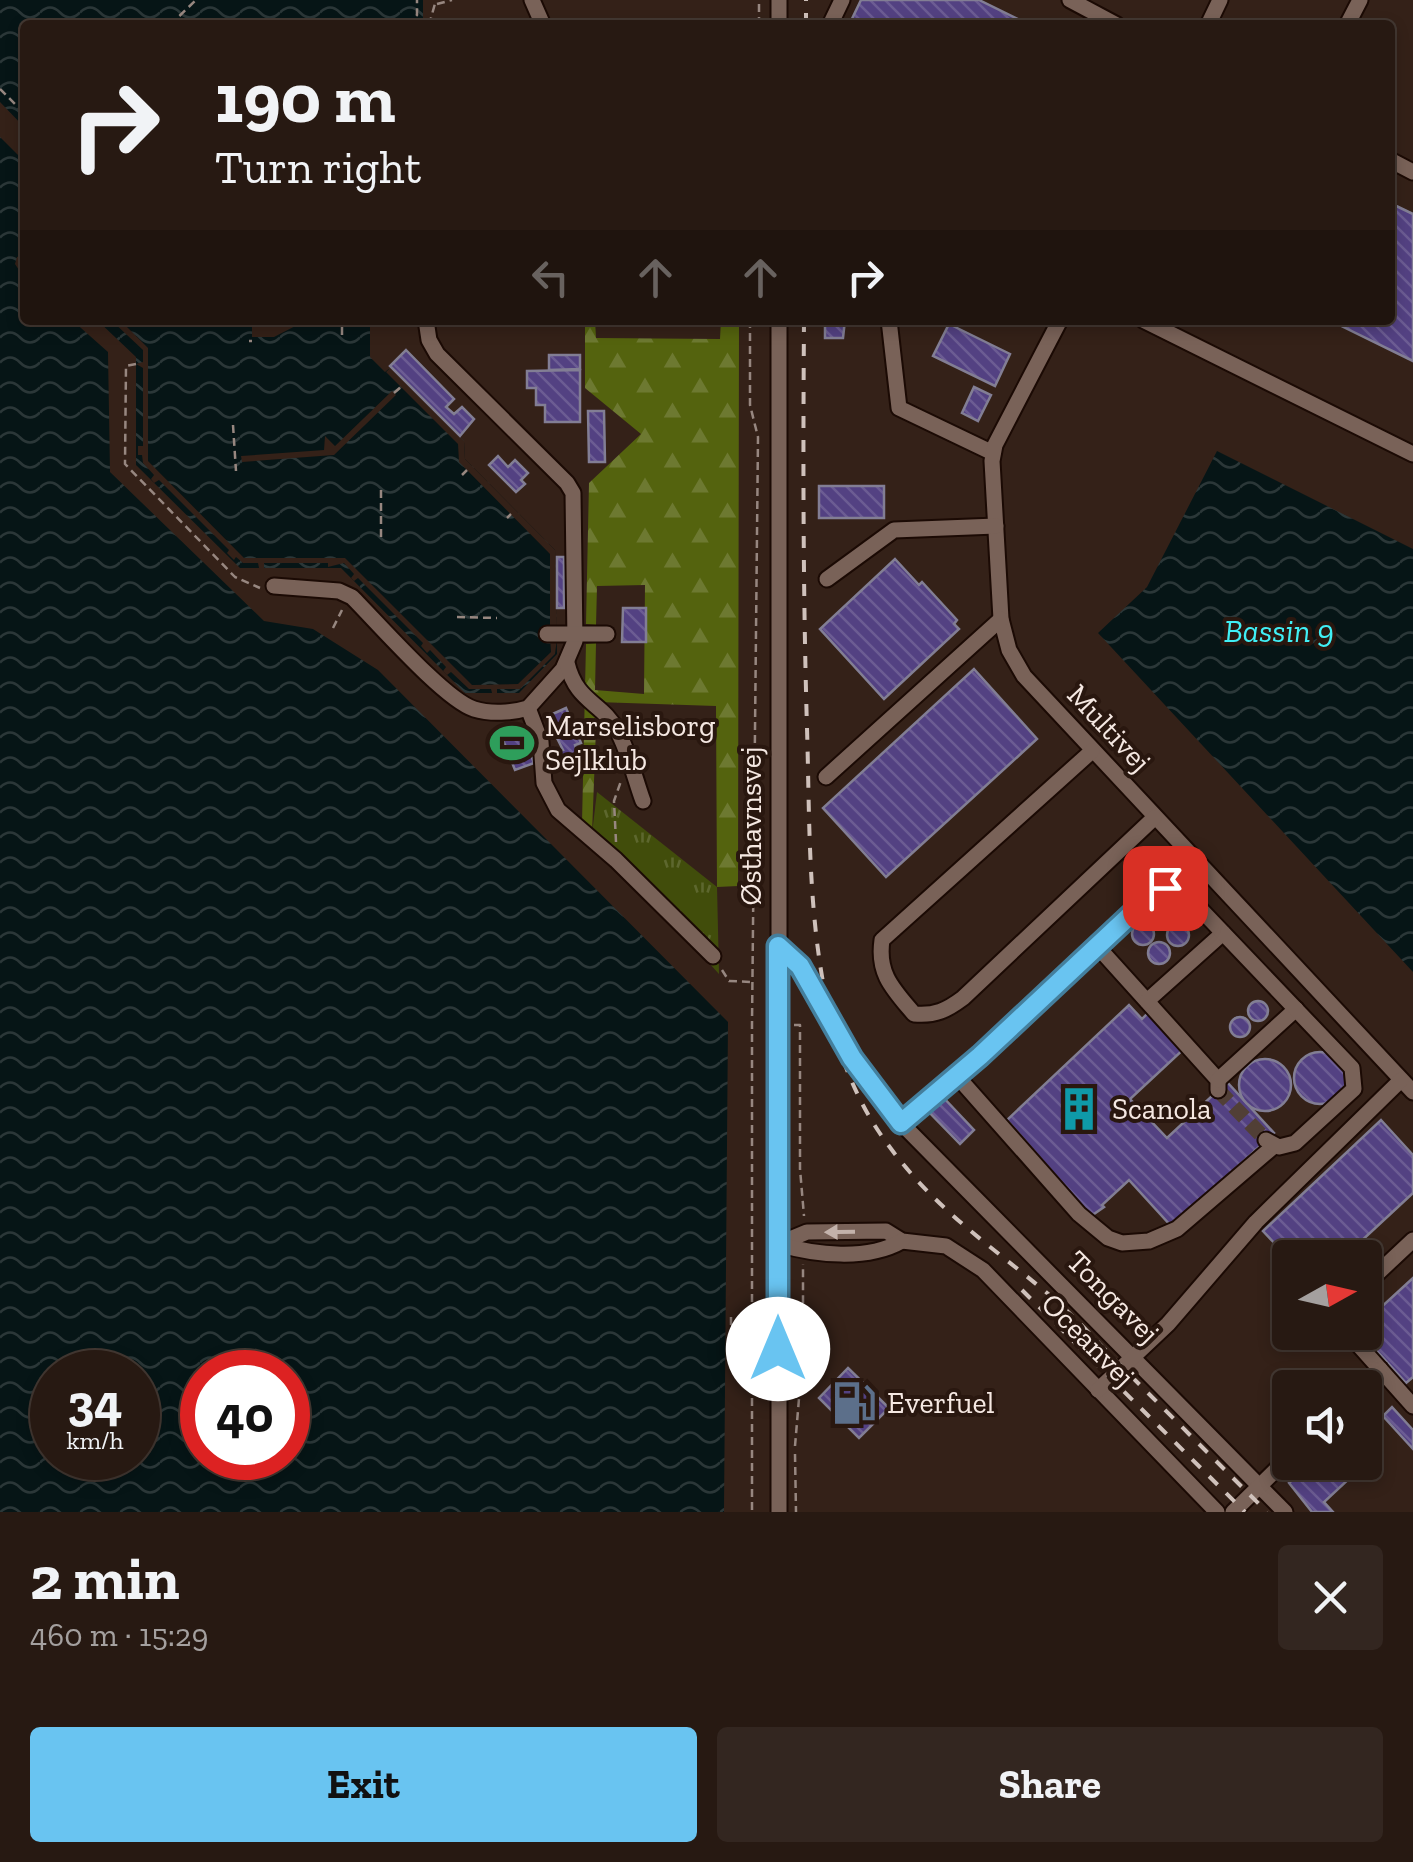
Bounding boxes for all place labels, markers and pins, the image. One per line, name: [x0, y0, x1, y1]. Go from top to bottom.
place label: Marselisborg Sejlklub: [545, 708, 715, 778]
sports icon: Marselisborg Sejlklub: [488, 719, 536, 767]
pin: [1123, 846, 1208, 931]
building icon: Scanola: [1055, 1085, 1103, 1133]
place label: Scanola: [1112, 1091, 1211, 1127]
fuel station icon: Everfuel: [830, 1379, 878, 1427]
place label: Everfuel: [887, 1385, 995, 1421]

